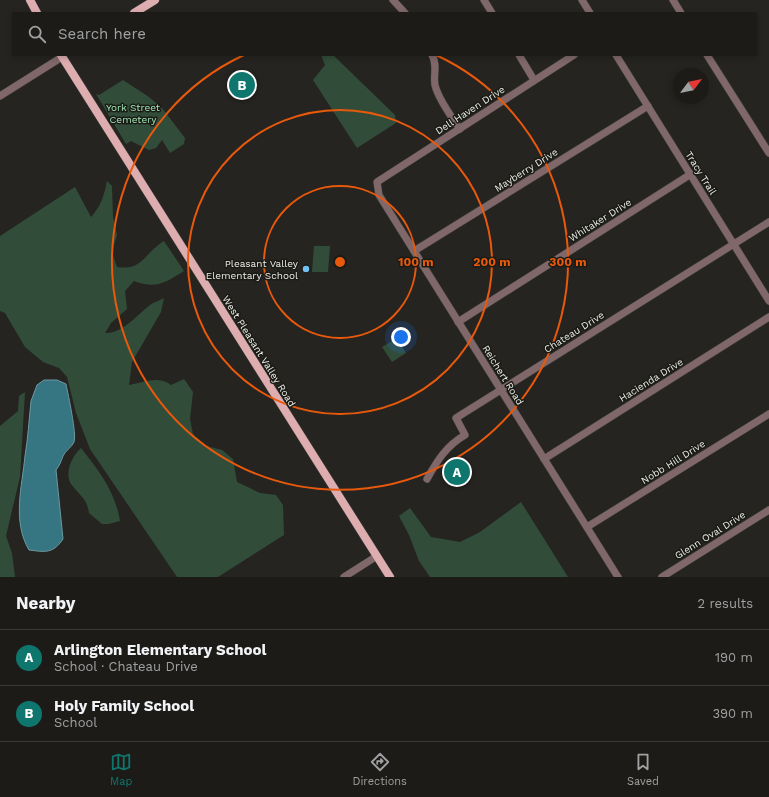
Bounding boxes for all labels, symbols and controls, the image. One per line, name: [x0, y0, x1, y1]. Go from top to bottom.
search box: [12, 12, 757, 56]
icon: search: [26, 23, 48, 45]
text: Search here: [58, 25, 146, 43]
north arrow: [673, 68, 709, 104]
pin: B: [229, 70, 255, 100]
street label: Dell Haven Drive: [433, 83, 507, 137]
park label: York Street Cemetery: [106, 102, 161, 125]
street label: Mayberry Drive: [492, 146, 560, 194]
street label: Tracy Trail: [683, 149, 719, 197]
street label: Whitaker Drive: [567, 196, 634, 244]
centre of rings: [333, 255, 347, 269]
text: 100 m: [398, 255, 434, 269]
text: 200 m: [473, 255, 511, 269]
text: 300 m: [549, 255, 587, 269]
place label: Pleasant Valley Elementary School: [206, 258, 299, 281]
marker: Pleasant Valley Elementary School: [301, 264, 311, 274]
street label: West Pleasant Valley Road: [220, 293, 298, 409]
street label: Chateau Drive: [542, 309, 606, 355]
your location: [391, 327, 411, 347]
street label: Reichert Road: [480, 343, 526, 407]
street label: Hacienda Drive: [617, 356, 685, 404]
street label: Nobb Hill Drive: [639, 438, 707, 486]
pin: A: [444, 457, 470, 487]
street label: Glenn Oval Drive: [673, 509, 747, 561]
text: Nearby: [16, 593, 75, 613]
text: 2 results: [698, 596, 753, 611]
text: Arlington Elementary School: [54, 641, 266, 659]
text: A: [25, 650, 33, 665]
text: 190 m: [715, 650, 753, 665]
text: School · Chateau Drive: [54, 659, 198, 674]
text: Holy Family School: [54, 697, 194, 715]
text: B: [25, 706, 33, 721]
text: 390 m: [712, 706, 753, 721]
text: School: [54, 715, 97, 730]
tab: Map: [110, 751, 132, 788]
tab: Directions: [353, 751, 407, 788]
tab: Saved: [627, 751, 659, 788]

